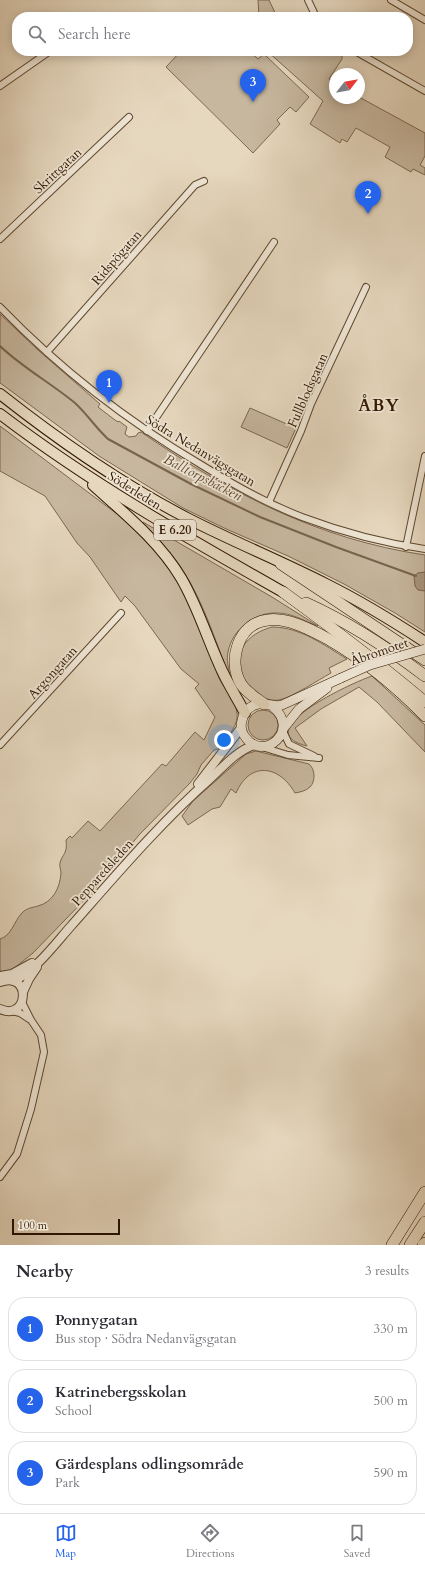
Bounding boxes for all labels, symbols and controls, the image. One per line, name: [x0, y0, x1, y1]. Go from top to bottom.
search box: [12, 12, 413, 56]
icon: search: [26, 23, 48, 45]
text: Search here: [58, 24, 131, 44]
north arrow: [329, 68, 365, 104]
pin: 3: [240, 69, 266, 102]
street label: Skrittgatan: [30, 143, 86, 198]
pin: 2: [355, 181, 381, 214]
street label: Ridspögatan: [88, 226, 146, 289]
street label: Fullblodsgatan: [283, 350, 333, 431]
pin: 1: [96, 370, 122, 403]
district label: ÅBY: [358, 394, 400, 417]
street label: Södra Nedanvägsgatan: [142, 411, 259, 491]
water label: Balltorpsbäcken: [160, 450, 245, 505]
street label: Söderleden: [104, 467, 165, 515]
road number: E 6.20: [154, 520, 196, 540]
street label: Åbromotet: [348, 634, 411, 670]
street label: Argongatan: [24, 642, 82, 703]
your location: [214, 730, 234, 750]
street label: Pepparedsleden: [68, 835, 138, 910]
scale bar: [12, 1217, 120, 1236]
text: 100 m: [18, 1218, 47, 1233]
text: Nearby: [16, 1260, 73, 1283]
text: 3 results: [365, 1262, 409, 1280]
text: Ponnygatan: [55, 1310, 138, 1330]
text: 1: [27, 1320, 33, 1338]
text: 330 m: [374, 1320, 408, 1338]
text: Bus stop · Södra Nedanvägsgatan: [55, 1330, 237, 1348]
text: Katrinebergsskolan: [55, 1382, 187, 1402]
text: 2: [27, 1392, 33, 1410]
text: 500 m: [374, 1392, 408, 1410]
text: School: [55, 1402, 92, 1420]
text: Gärdesplans odlingsområde: [55, 1454, 244, 1474]
text: 3: [27, 1464, 33, 1482]
text: 590 m: [374, 1464, 408, 1482]
text: Park: [55, 1474, 80, 1492]
tab: Map: [55, 1522, 77, 1561]
tab: Directions: [186, 1522, 234, 1561]
tab: Saved: [344, 1522, 370, 1561]

